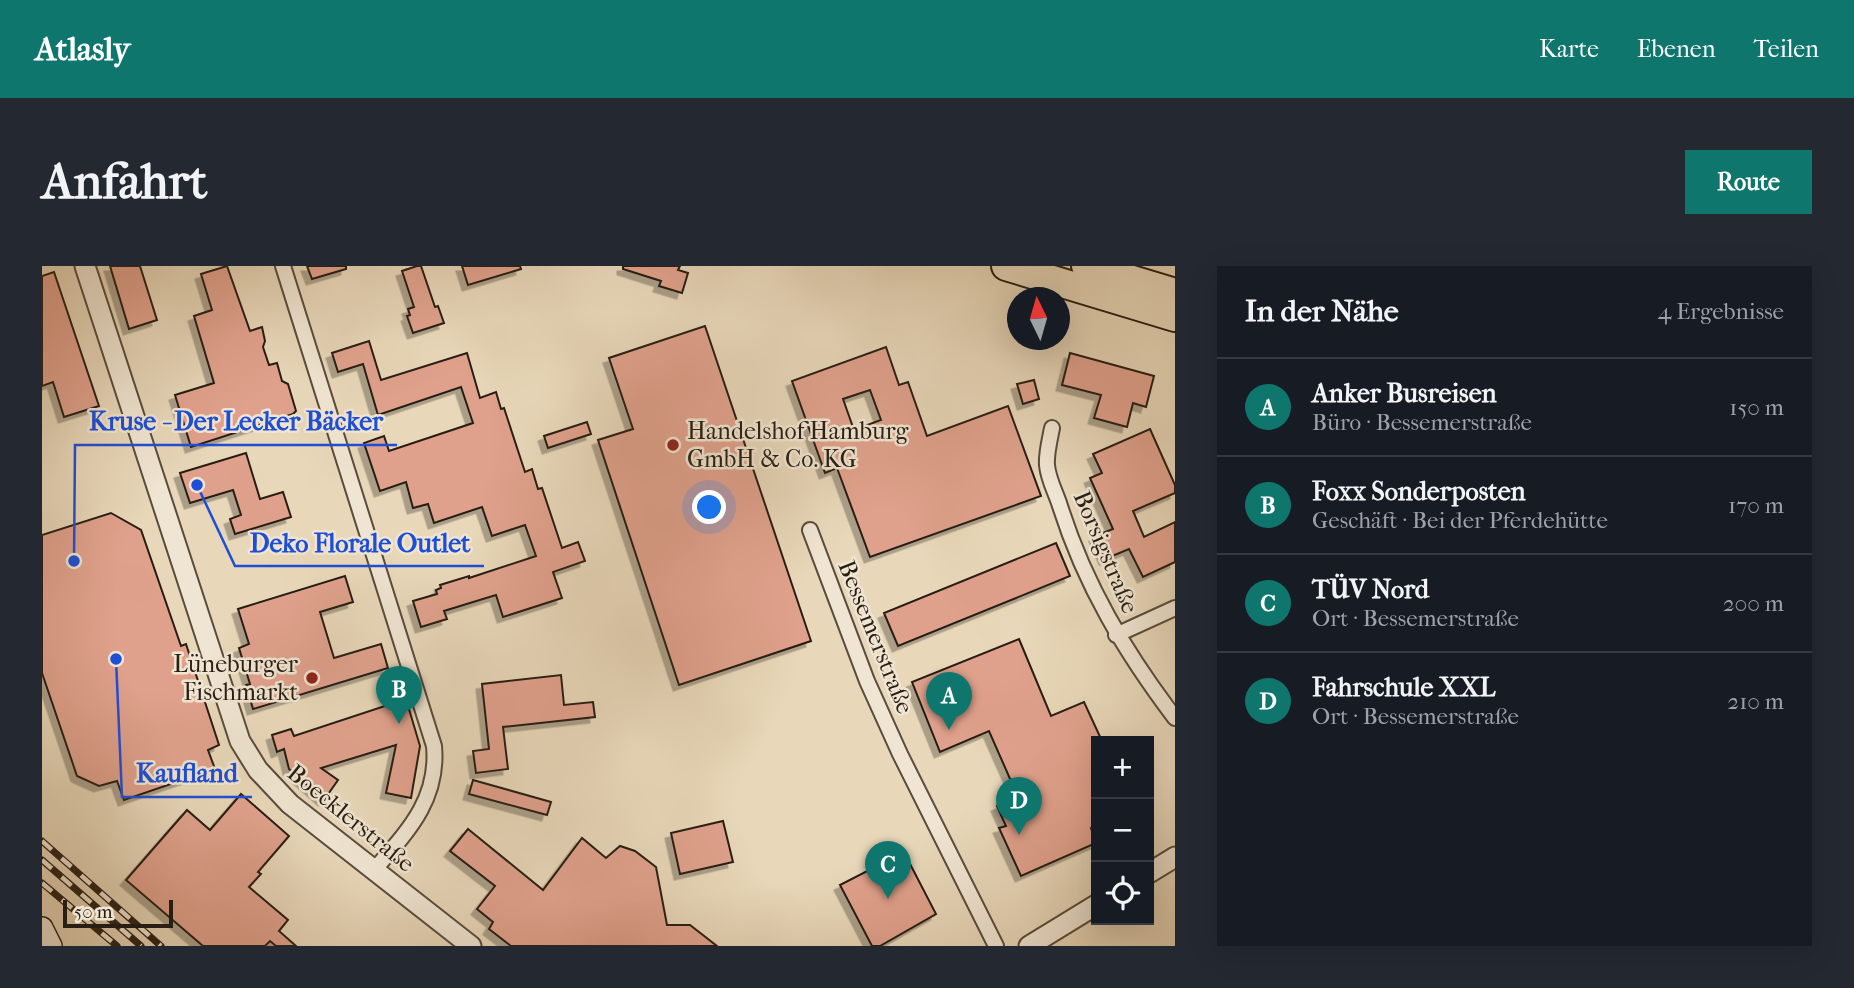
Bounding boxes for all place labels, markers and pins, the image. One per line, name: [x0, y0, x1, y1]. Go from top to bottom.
callout: Kruse - Der Lecker Bäcker: [75, 398, 397, 445]
place label: Handelshof Hamburg GmbH & Co. KG: [687, 417, 910, 473]
marker: Handelshof Hamburg GmbH & Co. KG: [665, 437, 681, 453]
callout: Deko Florale Outlet: [235, 519, 484, 566]
place label: Lüneburger Fischmarkt: [173, 650, 299, 706]
pin: B: [376, 666, 422, 724]
marker: Lüneburger Fischmarkt: [304, 670, 320, 686]
pin: A: [926, 672, 972, 730]
callout: Kaufland: [122, 750, 252, 797]
pin: D: [996, 777, 1042, 835]
pin: C: [865, 841, 911, 899]

